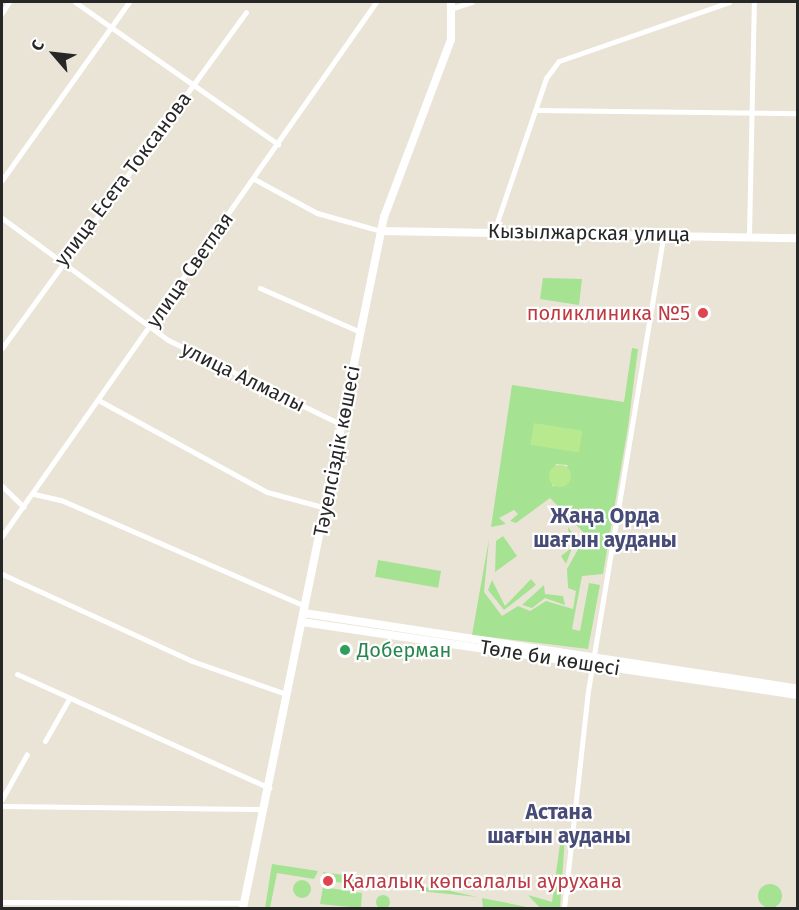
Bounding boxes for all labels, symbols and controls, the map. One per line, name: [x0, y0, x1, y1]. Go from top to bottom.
north arrow: [24, 24, 84, 84]
text: С: [27, 37, 48, 54]
street label: улица Есета Токсанова: [50, 87, 196, 271]
street label: улица Светлая: [141, 208, 239, 332]
street label: Кызылжарская улица: [488, 219, 690, 247]
place label: поликлиника №5: [527, 301, 690, 325]
marker: поликлиника №5: [694, 304, 712, 322]
street label: улица Алмалы: [177, 337, 309, 417]
street label: Тәуелсіздік көшесі: [309, 364, 365, 538]
district label: Жаңа Орда шағын ауданы: [533, 503, 677, 553]
street label: Төле би көшесі: [478, 635, 622, 681]
place label: Доберман: [357, 638, 451, 662]
marker: Доберман: [338, 643, 352, 657]
district label: Астана шағын ауданы: [487, 799, 631, 849]
place label: Қалалық көпсалалы аурухана: [342, 869, 622, 893]
marker: Қалалық көпсалалы аурухана: [319, 872, 337, 890]

